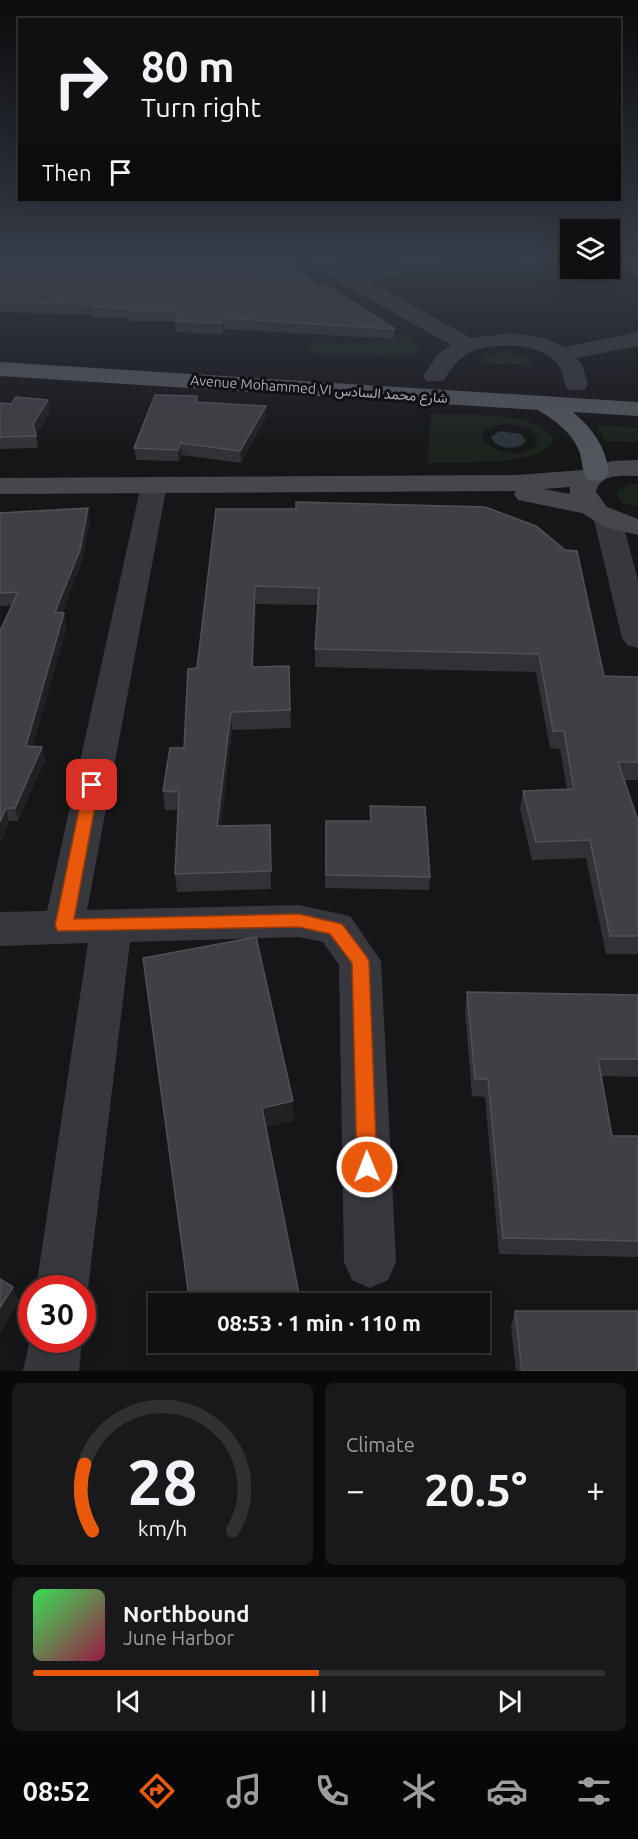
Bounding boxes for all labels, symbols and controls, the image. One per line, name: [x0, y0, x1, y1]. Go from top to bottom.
icon: right: [42, 42, 120, 120]
text: 80 m: [141, 43, 235, 90]
text: Turn right: [141, 92, 261, 122]
icon: arrive: [104, 156, 137, 189]
text: Then: [42, 160, 92, 185]
map controls: [560, 219, 620, 279]
button: layers: [560, 219, 620, 279]
street label: Avenue Mohammed VI شارع محمد السادس: [190, 372, 448, 409]
pin: [66, 759, 117, 810]
icon: arrive: [75, 768, 108, 801]
position arrow: [335, 1135, 399, 1199]
speed limit sign: 30: [18, 1275, 96, 1353]
text: 08:53 · 1 min · 110 m: [217, 1310, 421, 1335]
text: Climate: [346, 1433, 415, 1456]
text: 28: [127, 1447, 198, 1517]
text: 20.5°: [424, 1464, 527, 1515]
text: −: [346, 1471, 365, 1508]
text: +: [586, 1471, 605, 1508]
text: km/h: [138, 1516, 187, 1540]
text: Northbound: [123, 1601, 249, 1626]
text: June Harbor: [123, 1626, 234, 1649]
icon: previous: [112, 1685, 145, 1718]
icon: pause: [302, 1685, 335, 1718]
icon: next: [493, 1685, 526, 1718]
icon: directions: [136, 1770, 178, 1812]
icon: music: [223, 1770, 265, 1812]
icon: phone: [311, 1770, 353, 1812]
icon: climate: [398, 1770, 440, 1812]
icon: car: [486, 1770, 528, 1812]
icon: filters: [573, 1770, 615, 1812]
text: 08:52: [23, 1776, 90, 1806]

